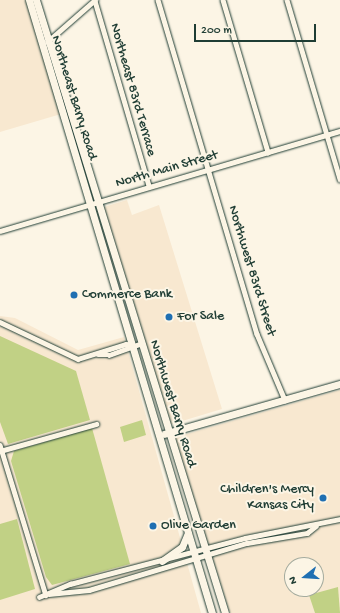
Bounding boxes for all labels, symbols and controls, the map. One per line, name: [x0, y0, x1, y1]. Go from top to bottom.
scale bar: [196, 16, 318, 42]
street label: Northeast 83rd Terrace: [105, 22, 159, 158]
text: 200 m: [201, 24, 232, 38]
street label: Northeast Barry Road: [46, 34, 100, 162]
street label: North Main Street: [114, 147, 220, 193]
street label: Northwest 83rd Street: [223, 204, 279, 338]
place label: Commerce Bank: [82, 287, 172, 303]
marker: Commerce Bank: [69, 290, 79, 300]
place label: For Sale: [177, 309, 224, 325]
marker: For Sale: [164, 312, 174, 322]
street label: Northwest Barry Road: [145, 338, 199, 470]
place label: Children's Mercy Kansas City: [220, 482, 314, 514]
marker: Children's Mercy Kansas City: [317, 492, 329, 504]
place label: Olive Garden: [161, 518, 236, 534]
marker: Olive Garden: [148, 521, 158, 531]
north arrow: [284, 557, 324, 597]
text: N: [287, 575, 300, 585]

